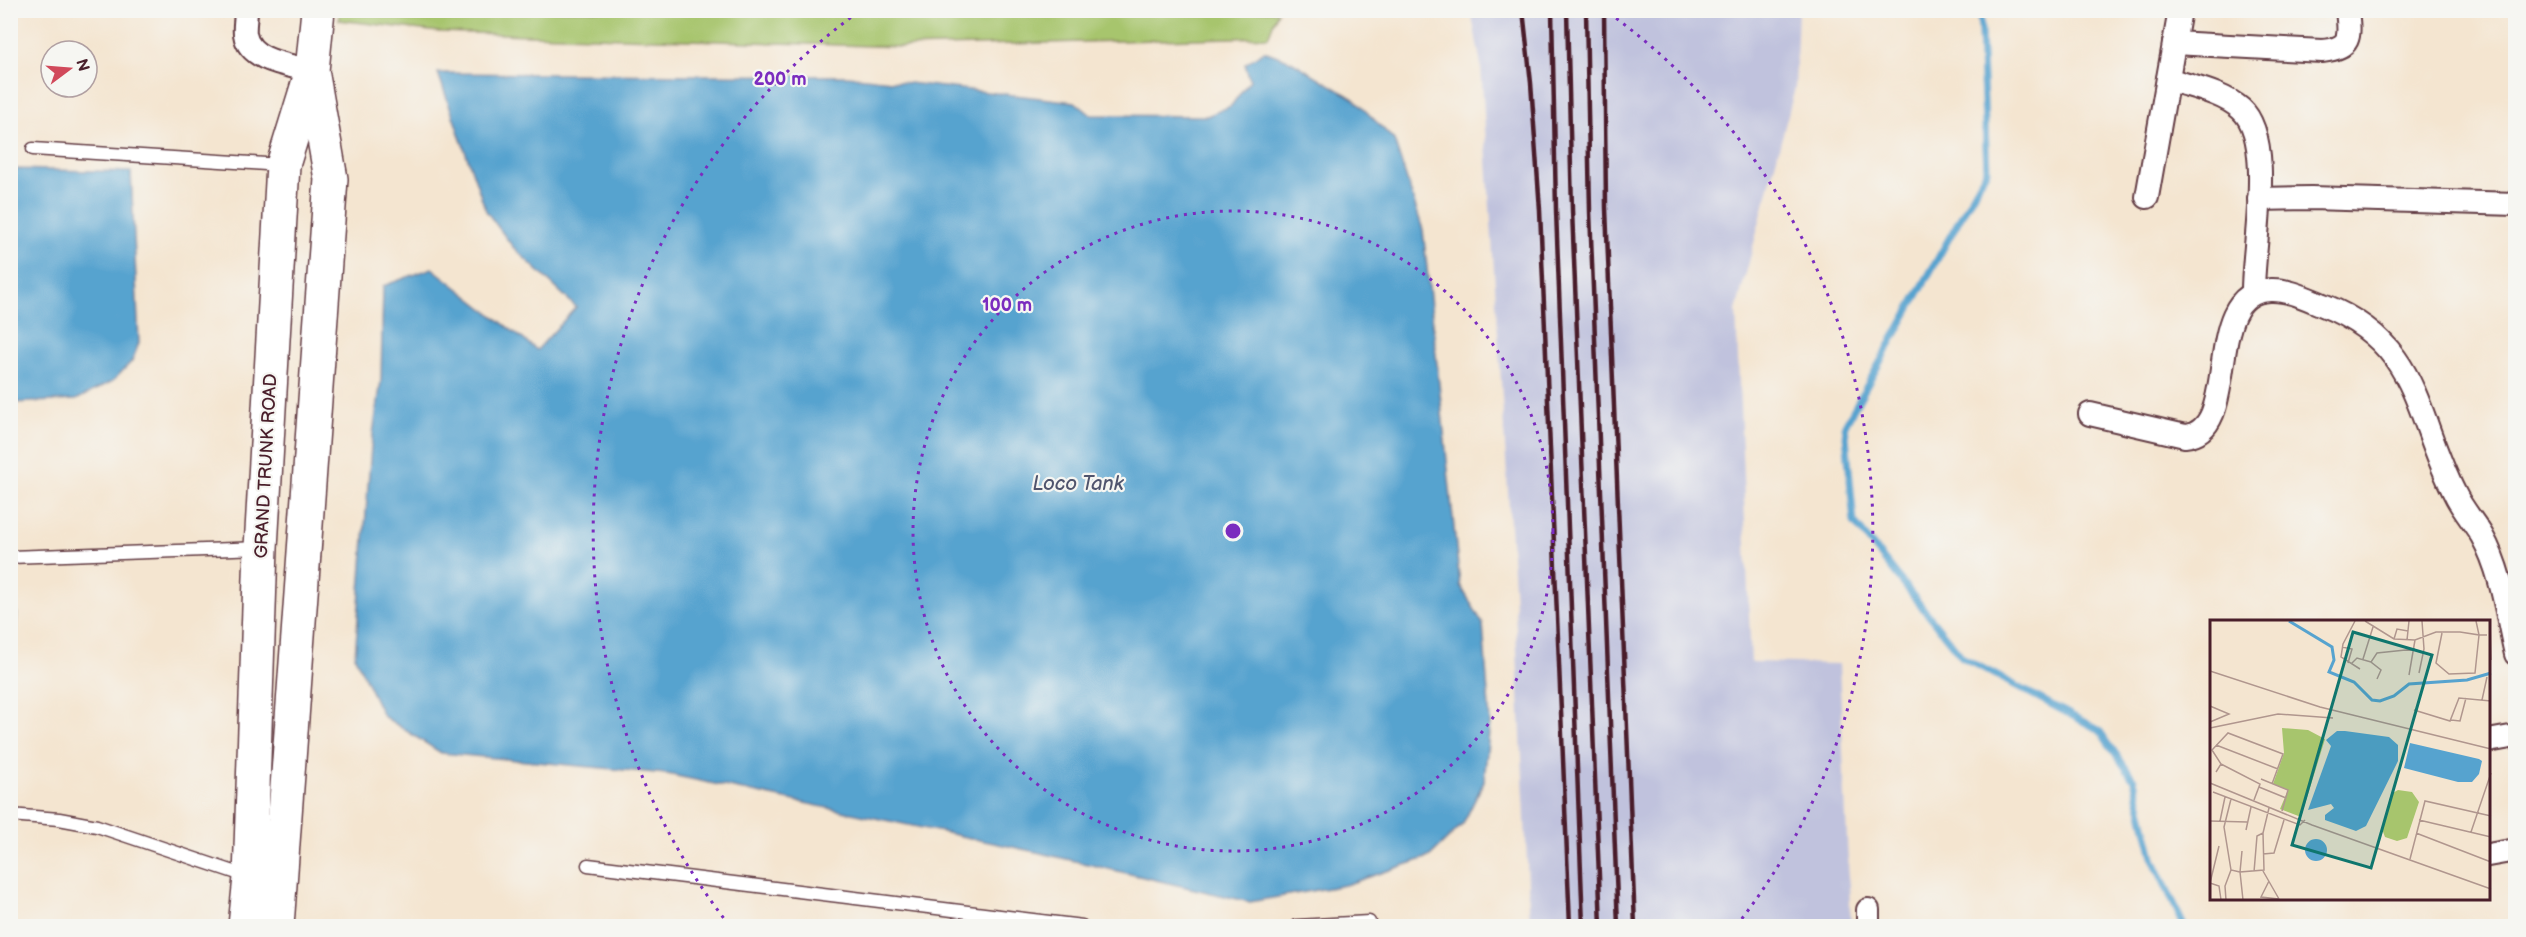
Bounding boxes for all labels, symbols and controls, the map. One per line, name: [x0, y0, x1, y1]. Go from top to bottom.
north arrow: [39, 39, 99, 99]
text: N: [71, 57, 93, 74]
text: 200 m: [753, 69, 807, 90]
text: 100 m: [982, 295, 1032, 316]
street label: GRAND TRUNK ROAD: [251, 373, 281, 559]
water label: Loco Tank: [1033, 472, 1125, 496]
centre of rings: [1223, 521, 1243, 541]
inset map: [2210, 620, 2490, 901]

